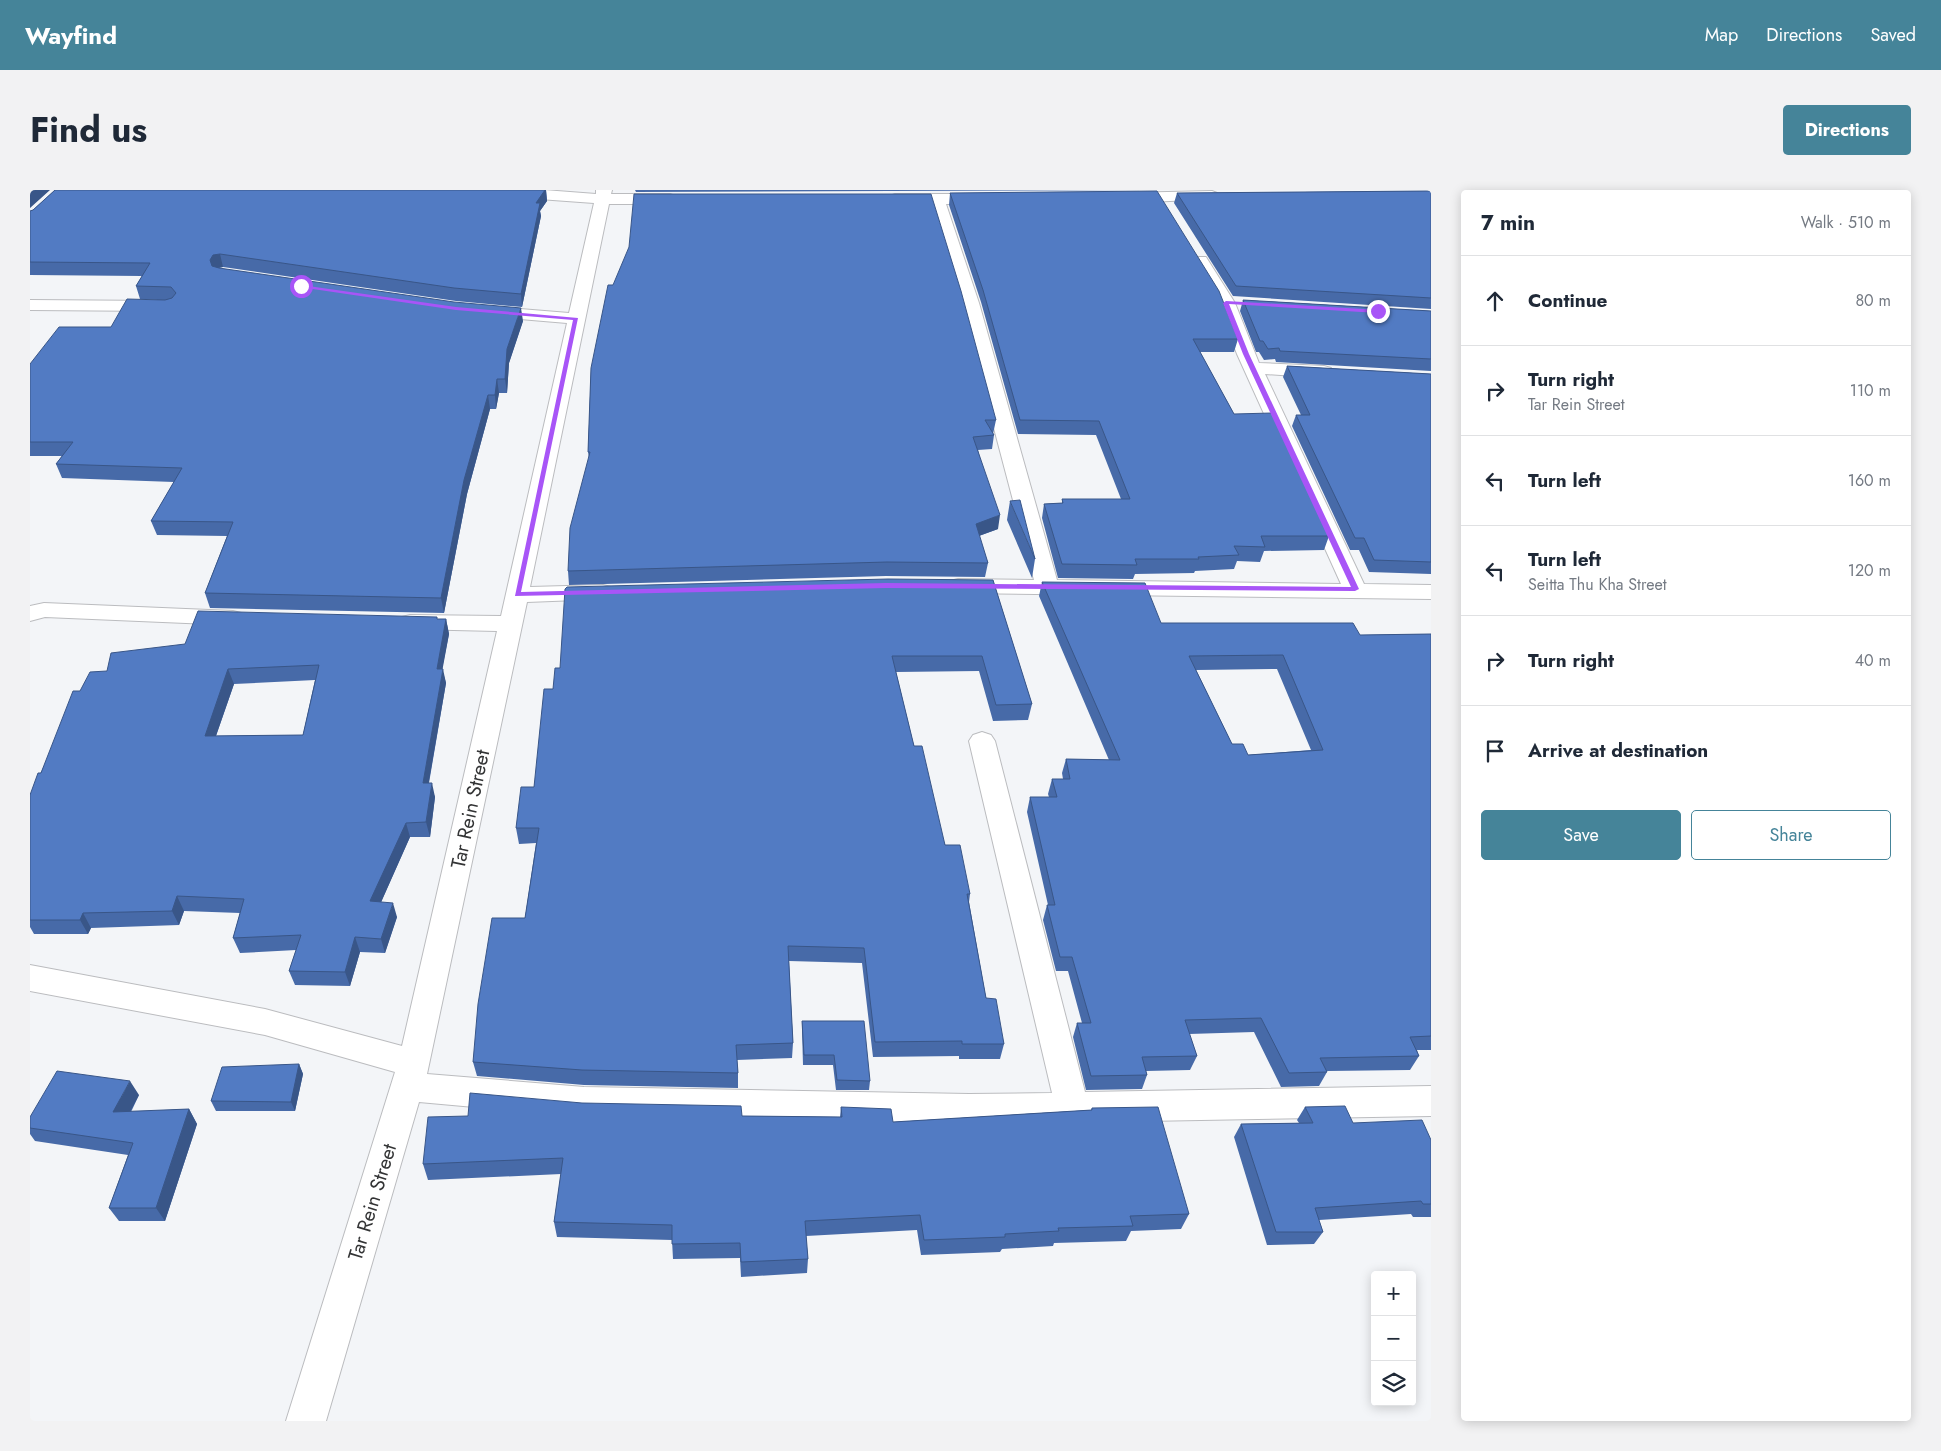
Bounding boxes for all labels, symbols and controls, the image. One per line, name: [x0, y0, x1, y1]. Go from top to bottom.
text: Wayfind: [25, 18, 117, 53]
text: Map: [1705, 22, 1738, 48]
text: Directions: [1766, 22, 1842, 48]
text: Saved: [1870, 22, 1916, 48]
text: Find us: [30, 105, 147, 155]
button: Directions: [1783, 105, 1911, 155]
text: 7 min: [1481, 208, 1535, 238]
text: Walk · 510 m: [1801, 211, 1891, 234]
route start: [290, 275, 313, 298]
icon: ahead: [1481, 287, 1509, 315]
text: Continue: [1528, 287, 1607, 314]
text: 80 m: [1855, 289, 1891, 312]
route end: [1367, 300, 1390, 323]
text: Turn right: [1528, 366, 1614, 393]
icon: right: [1481, 377, 1509, 405]
text: 110 m: [1850, 379, 1891, 402]
text: Tar Rein Street: [1528, 393, 1625, 416]
icon: left: [1481, 467, 1509, 495]
text: Turn left: [1528, 467, 1601, 494]
text: 160 m: [1848, 469, 1891, 492]
text: Turn left: [1528, 546, 1601, 573]
icon: left: [1481, 557, 1509, 585]
text: 120 m: [1848, 559, 1891, 582]
text: Seitta Thu Kha Street: [1528, 573, 1667, 596]
icon: right: [1481, 647, 1509, 675]
text: Turn right: [1528, 647, 1614, 674]
text: 40 m: [1855, 649, 1891, 672]
icon: arrive: [1481, 737, 1509, 765]
text: Arrive at destination: [1528, 737, 1708, 764]
street label: Tar Rein Street: [444, 747, 497, 871]
button: Save: [1481, 810, 1681, 860]
button: Share: [1691, 810, 1891, 860]
street label: Tar Rein Street: [341, 1140, 404, 1264]
map controls: [1371, 1271, 1416, 1406]
button: +: [1371, 1271, 1416, 1316]
button: −: [1371, 1316, 1416, 1361]
button: layers: [1371, 1361, 1416, 1406]

